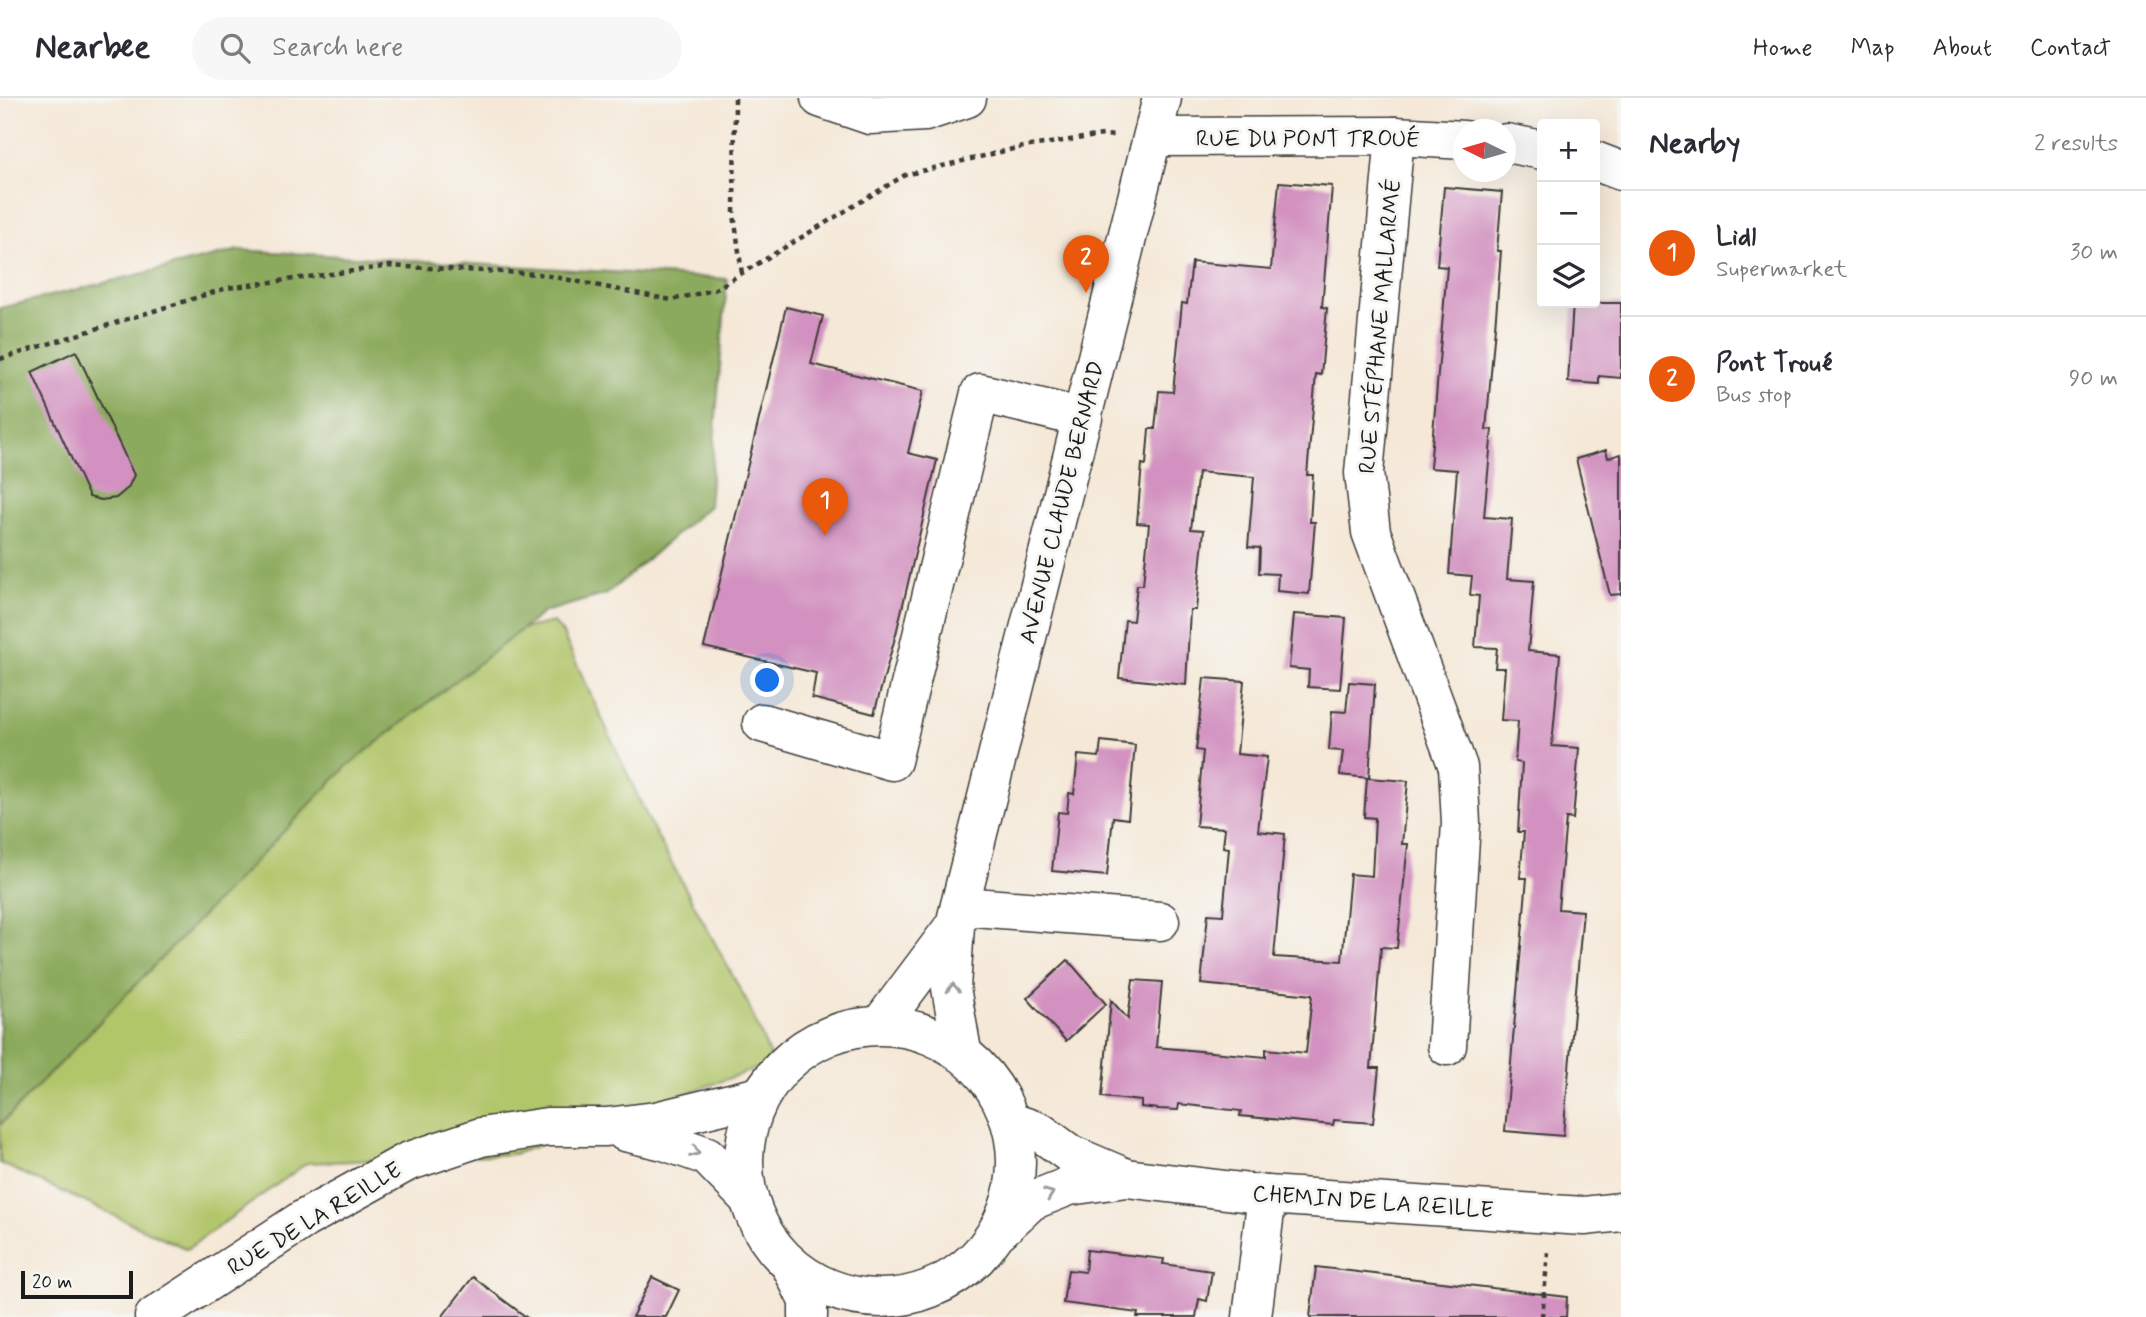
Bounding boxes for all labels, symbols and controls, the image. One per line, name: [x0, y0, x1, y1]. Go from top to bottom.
search box: [192, 17, 682, 80]
text: Nearbee: [35, 26, 150, 70]
icon: search: [216, 29, 254, 67]
text: Search here: [272, 31, 403, 65]
text: Home: [1753, 33, 1813, 64]
text: Map: [1851, 33, 1895, 64]
text: About: [1933, 33, 1992, 64]
text: Contact: [2030, 33, 2111, 64]
north arrow: [1453, 119, 1516, 182]
map controls: [1537, 119, 1600, 308]
button: +: [1537, 119, 1600, 182]
street label: RUE DU PONT TROUÉ: [1196, 124, 1420, 155]
text: Nearby: [1649, 124, 1740, 163]
text: 2 results: [2034, 129, 2118, 159]
street label: RUE STÉPHANE MALLARMÉ: [1352, 177, 1409, 475]
button: −: [1537, 182, 1600, 245]
text: Lidl: [1716, 221, 1756, 255]
pin: 2: [1063, 235, 1109, 293]
text: 1: [1667, 238, 1677, 268]
text: 30 m: [2070, 238, 2118, 268]
button: layers: [1537, 245, 1600, 308]
text: Supermarket: [1716, 255, 1847, 285]
text: Pont Troué: [1716, 347, 1832, 381]
street label: AVENUE CLAUDE BERNARD: [1013, 358, 1113, 647]
text: 2: [1666, 364, 1678, 394]
text: 90 m: [2069, 364, 2118, 394]
text: Bus stop: [1716, 381, 1792, 411]
pin: 1: [802, 478, 848, 536]
your location: [750, 663, 784, 697]
one-way arrow: [945, 983, 960, 994]
one-way arrow: [689, 1144, 701, 1158]
street label: RUE DE LA REILLE: [222, 1156, 408, 1284]
street label: CHEMIN DE LA REILLE: [1251, 1180, 1494, 1226]
one-way arrow: [1043, 1188, 1055, 1202]
scale bar: [21, 1268, 133, 1300]
text: 20 m: [32, 1270, 72, 1295]

